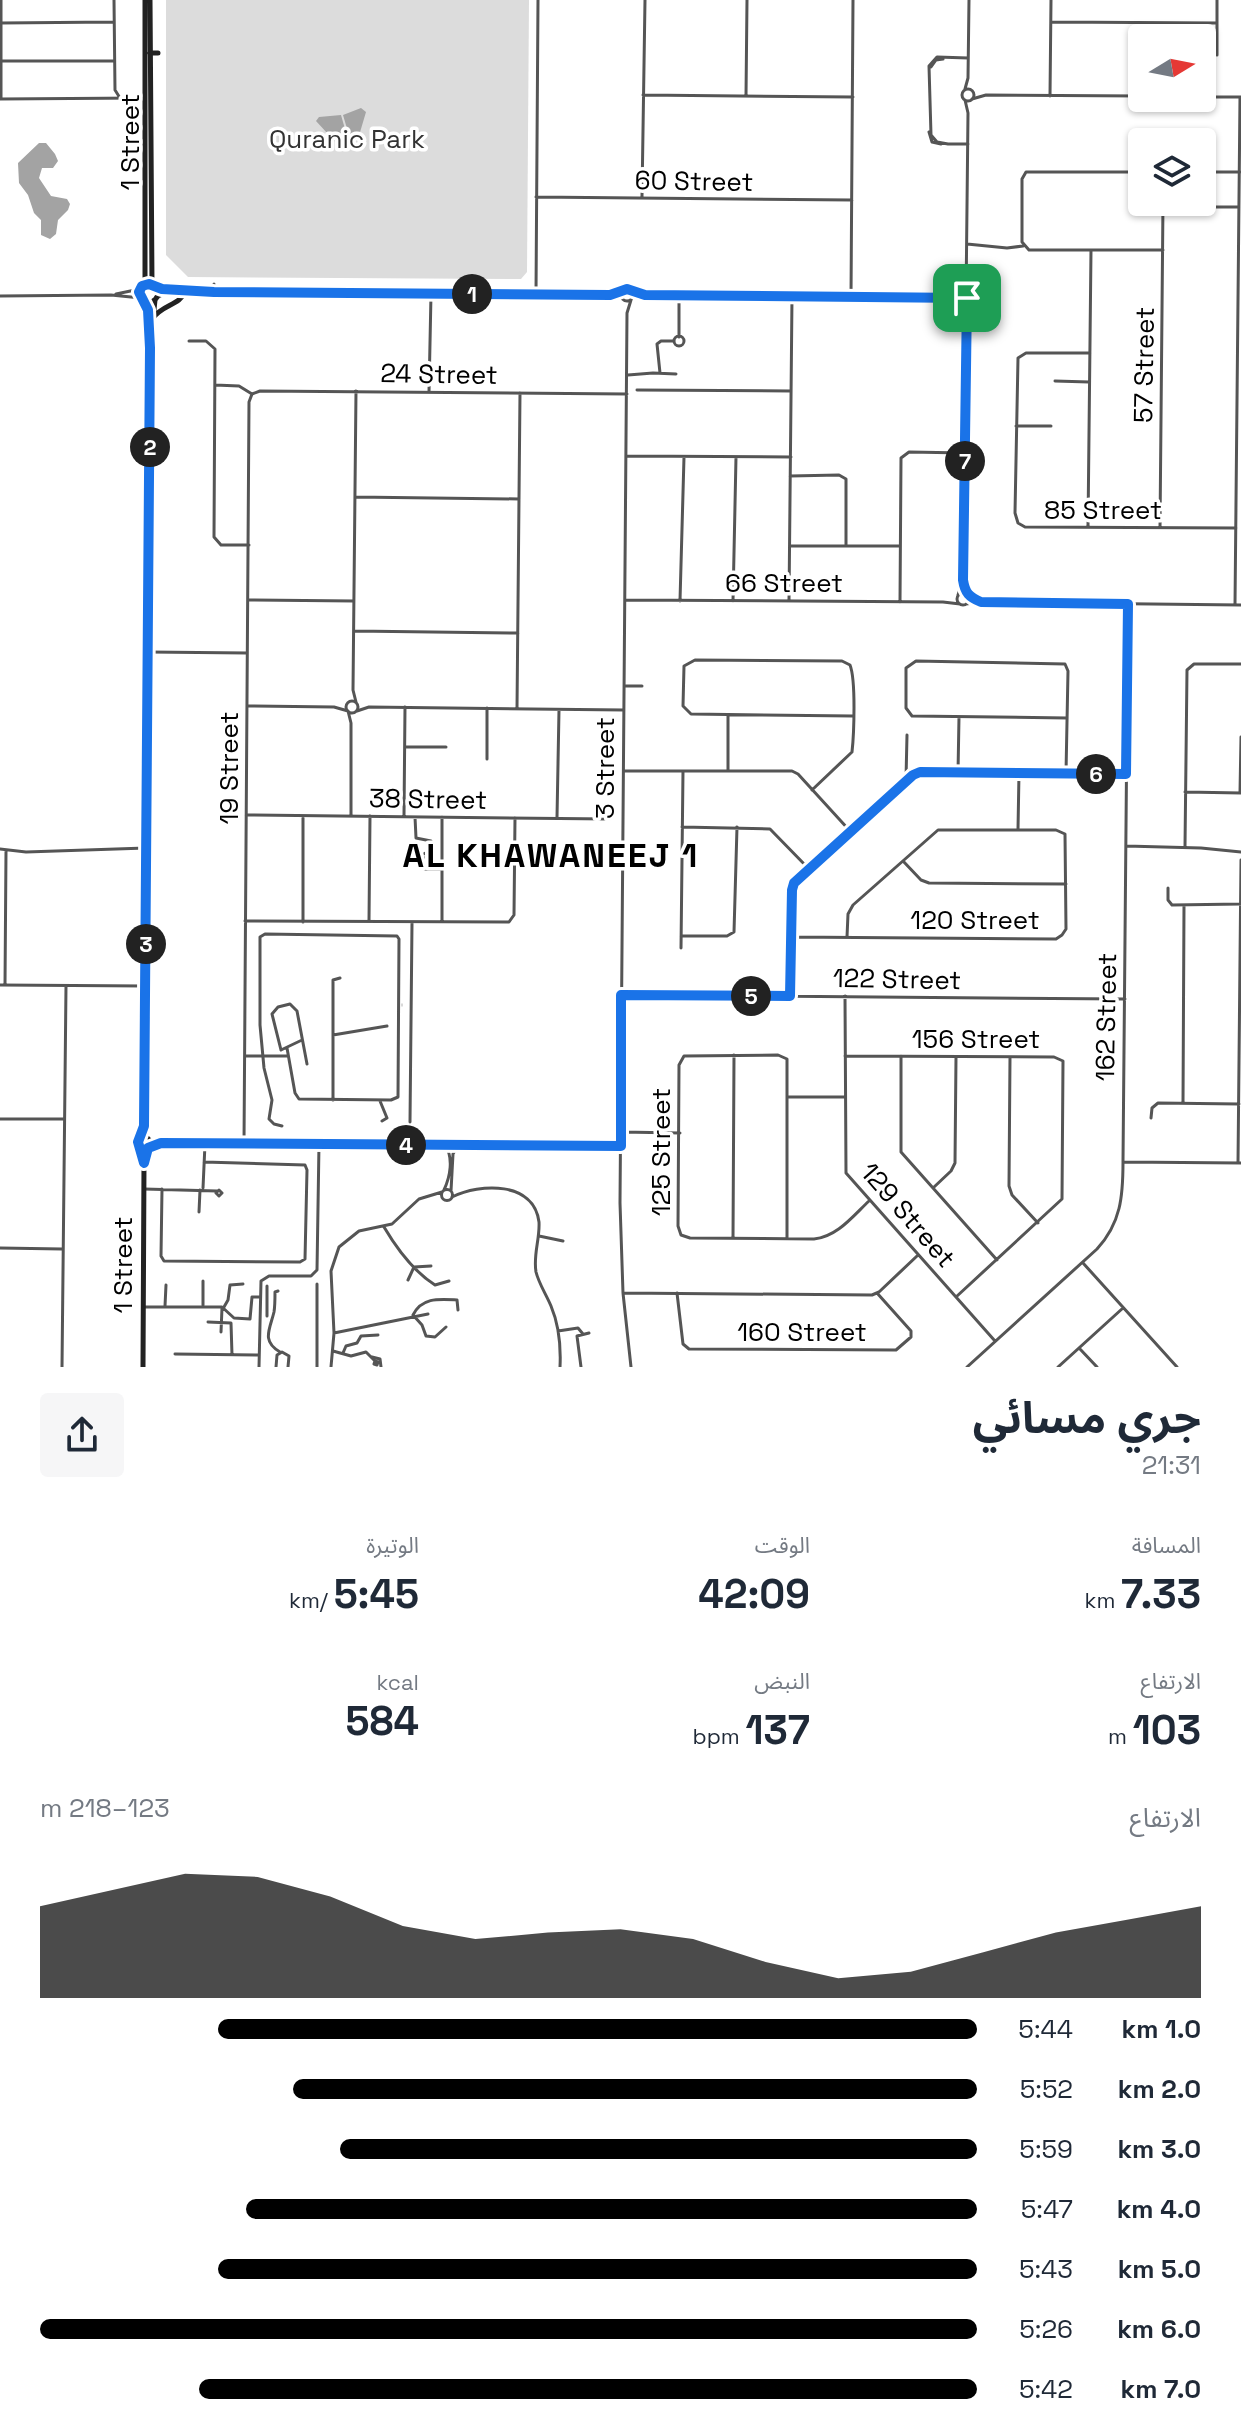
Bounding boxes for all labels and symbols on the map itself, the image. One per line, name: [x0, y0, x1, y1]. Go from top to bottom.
north arrow: [1128, 24, 1216, 112]
street label: 1 Street: [113, 94, 147, 191]
park label: Quranic Park: [269, 122, 425, 156]
street label: 60 Street: [634, 163, 754, 199]
pin: [933, 264, 1001, 332]
pin: 1: [452, 274, 492, 314]
street label: 57 Street: [1126, 307, 1162, 423]
street label: 24 Street: [380, 356, 498, 392]
pin: 2: [130, 427, 170, 467]
pin: 7: [945, 441, 985, 481]
street label: 85 Street: [1044, 493, 1162, 527]
street label: 66 Street: [725, 566, 843, 600]
street label: 19 Street: [212, 712, 246, 824]
street label: 3 Street: [588, 717, 622, 819]
pin: 6: [1076, 754, 1116, 794]
street label: 38 Street: [369, 781, 487, 817]
district label: AL KHAWANEEJ 1: [403, 834, 699, 877]
street label: 120 Street: [910, 903, 1040, 937]
pin: 3: [126, 924, 166, 964]
street label: 162 Street: [1088, 952, 1124, 1082]
street label: 122 Street: [833, 961, 961, 997]
pin: 5: [731, 976, 771, 1016]
street label: 156 Street: [912, 1022, 1040, 1056]
street label: 125 Street: [644, 1088, 678, 1216]
pin: 4: [386, 1125, 426, 1165]
street label: 129 Street: [853, 1155, 963, 1275]
street label: 1 Street: [106, 1217, 140, 1314]
street label: 160 Street: [737, 1315, 867, 1349]

